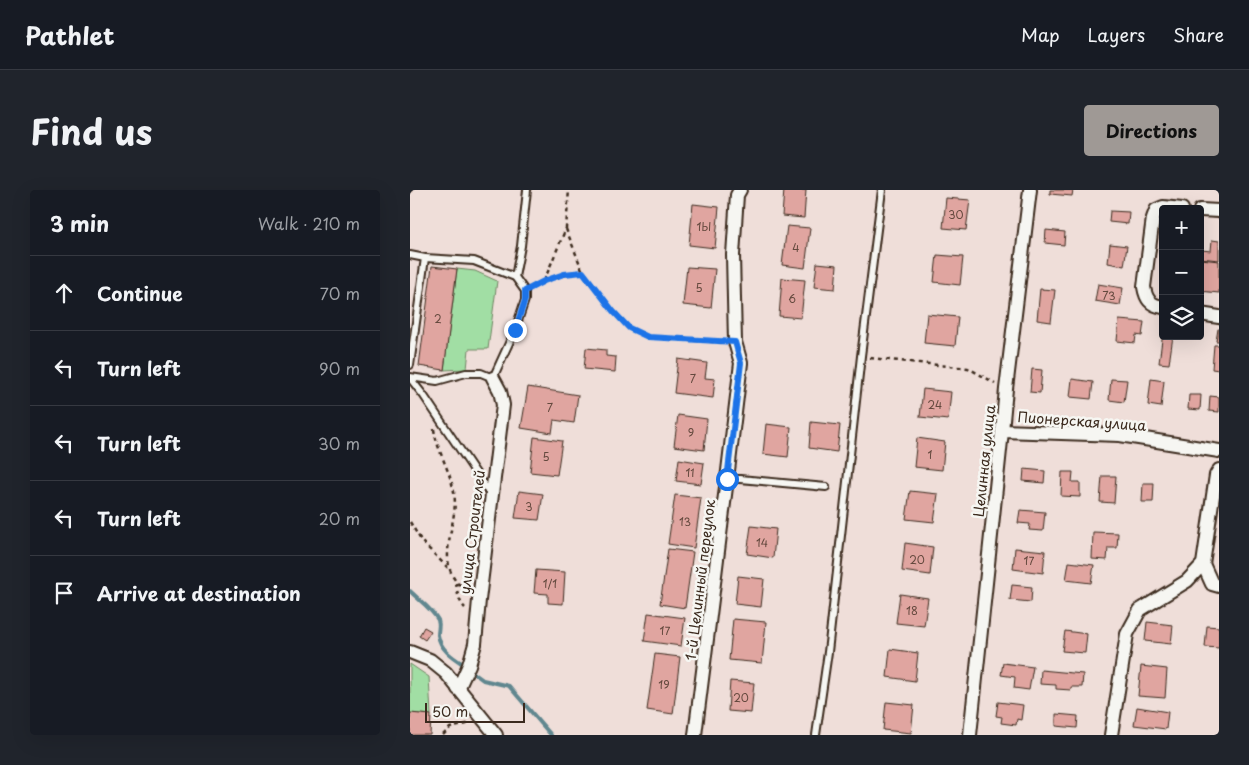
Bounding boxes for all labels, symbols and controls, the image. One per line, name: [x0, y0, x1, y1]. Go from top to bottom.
text: Pathlet: [25, 17, 115, 53]
text: Map: [1021, 21, 1060, 48]
text: Layers: [1088, 21, 1145, 48]
text: Share: [1173, 21, 1224, 48]
text: Find us: [30, 104, 152, 157]
button: Directions: [1084, 105, 1219, 156]
map controls: [1159, 205, 1204, 340]
button: +: [1159, 205, 1204, 250]
house number: 30: [948, 206, 964, 223]
text: 3 min: [50, 207, 109, 239]
text: Walk · 210 m: [258, 211, 360, 235]
house number: 1Ы: [697, 218, 711, 235]
house number: 4: [792, 239, 800, 256]
button: −: [1159, 250, 1204, 295]
icon: ahead: [50, 279, 78, 307]
text: Continue: [97, 279, 183, 307]
house number: 5: [695, 279, 703, 296]
text: 70 m: [320, 281, 360, 305]
house number: 73: [1102, 287, 1116, 304]
house number: 6: [788, 290, 796, 307]
button: layers: [1159, 295, 1204, 340]
house number: 2: [434, 310, 442, 327]
route end: [504, 319, 527, 342]
icon: left: [50, 354, 78, 382]
text: Turn left: [97, 354, 181, 382]
text: 90 m: [319, 356, 360, 380]
house number: 7: [690, 370, 696, 387]
house number: 24: [928, 396, 942, 413]
house number: 7: [547, 399, 553, 416]
street label: Целинная улица: [968, 404, 1000, 518]
street label: Пионерская улица: [1017, 406, 1147, 436]
house number: 9: [688, 424, 694, 441]
icon: left: [50, 429, 78, 457]
text: Turn left: [97, 429, 181, 457]
text: 30 m: [318, 431, 360, 455]
house number: 1: [928, 446, 933, 463]
house number: 5: [542, 448, 550, 465]
house number: 11: [685, 464, 695, 481]
route start: [716, 468, 739, 491]
street label: улица Строителей: [454, 469, 490, 595]
house number: 3: [525, 498, 533, 515]
street label: 1-й Целинный переулок: [680, 498, 720, 662]
icon: left: [50, 504, 78, 532]
text: Turn left: [97, 504, 181, 532]
text: 20 m: [319, 506, 360, 530]
house number: 13: [679, 513, 691, 530]
house number: 14: [756, 534, 768, 551]
house number: 20: [909, 551, 925, 568]
house number: 17: [1024, 552, 1035, 569]
house number: 1/1: [543, 575, 557, 592]
icon: arrive: [50, 579, 78, 607]
text: Arrive at destination: [97, 579, 301, 607]
house number: 18: [906, 602, 918, 619]
house number: 17: [660, 622, 671, 639]
house number: 19: [658, 676, 670, 693]
house number: 20: [733, 689, 749, 706]
scale bar: [425, 700, 525, 723]
text: 50 m: [432, 701, 468, 722]

